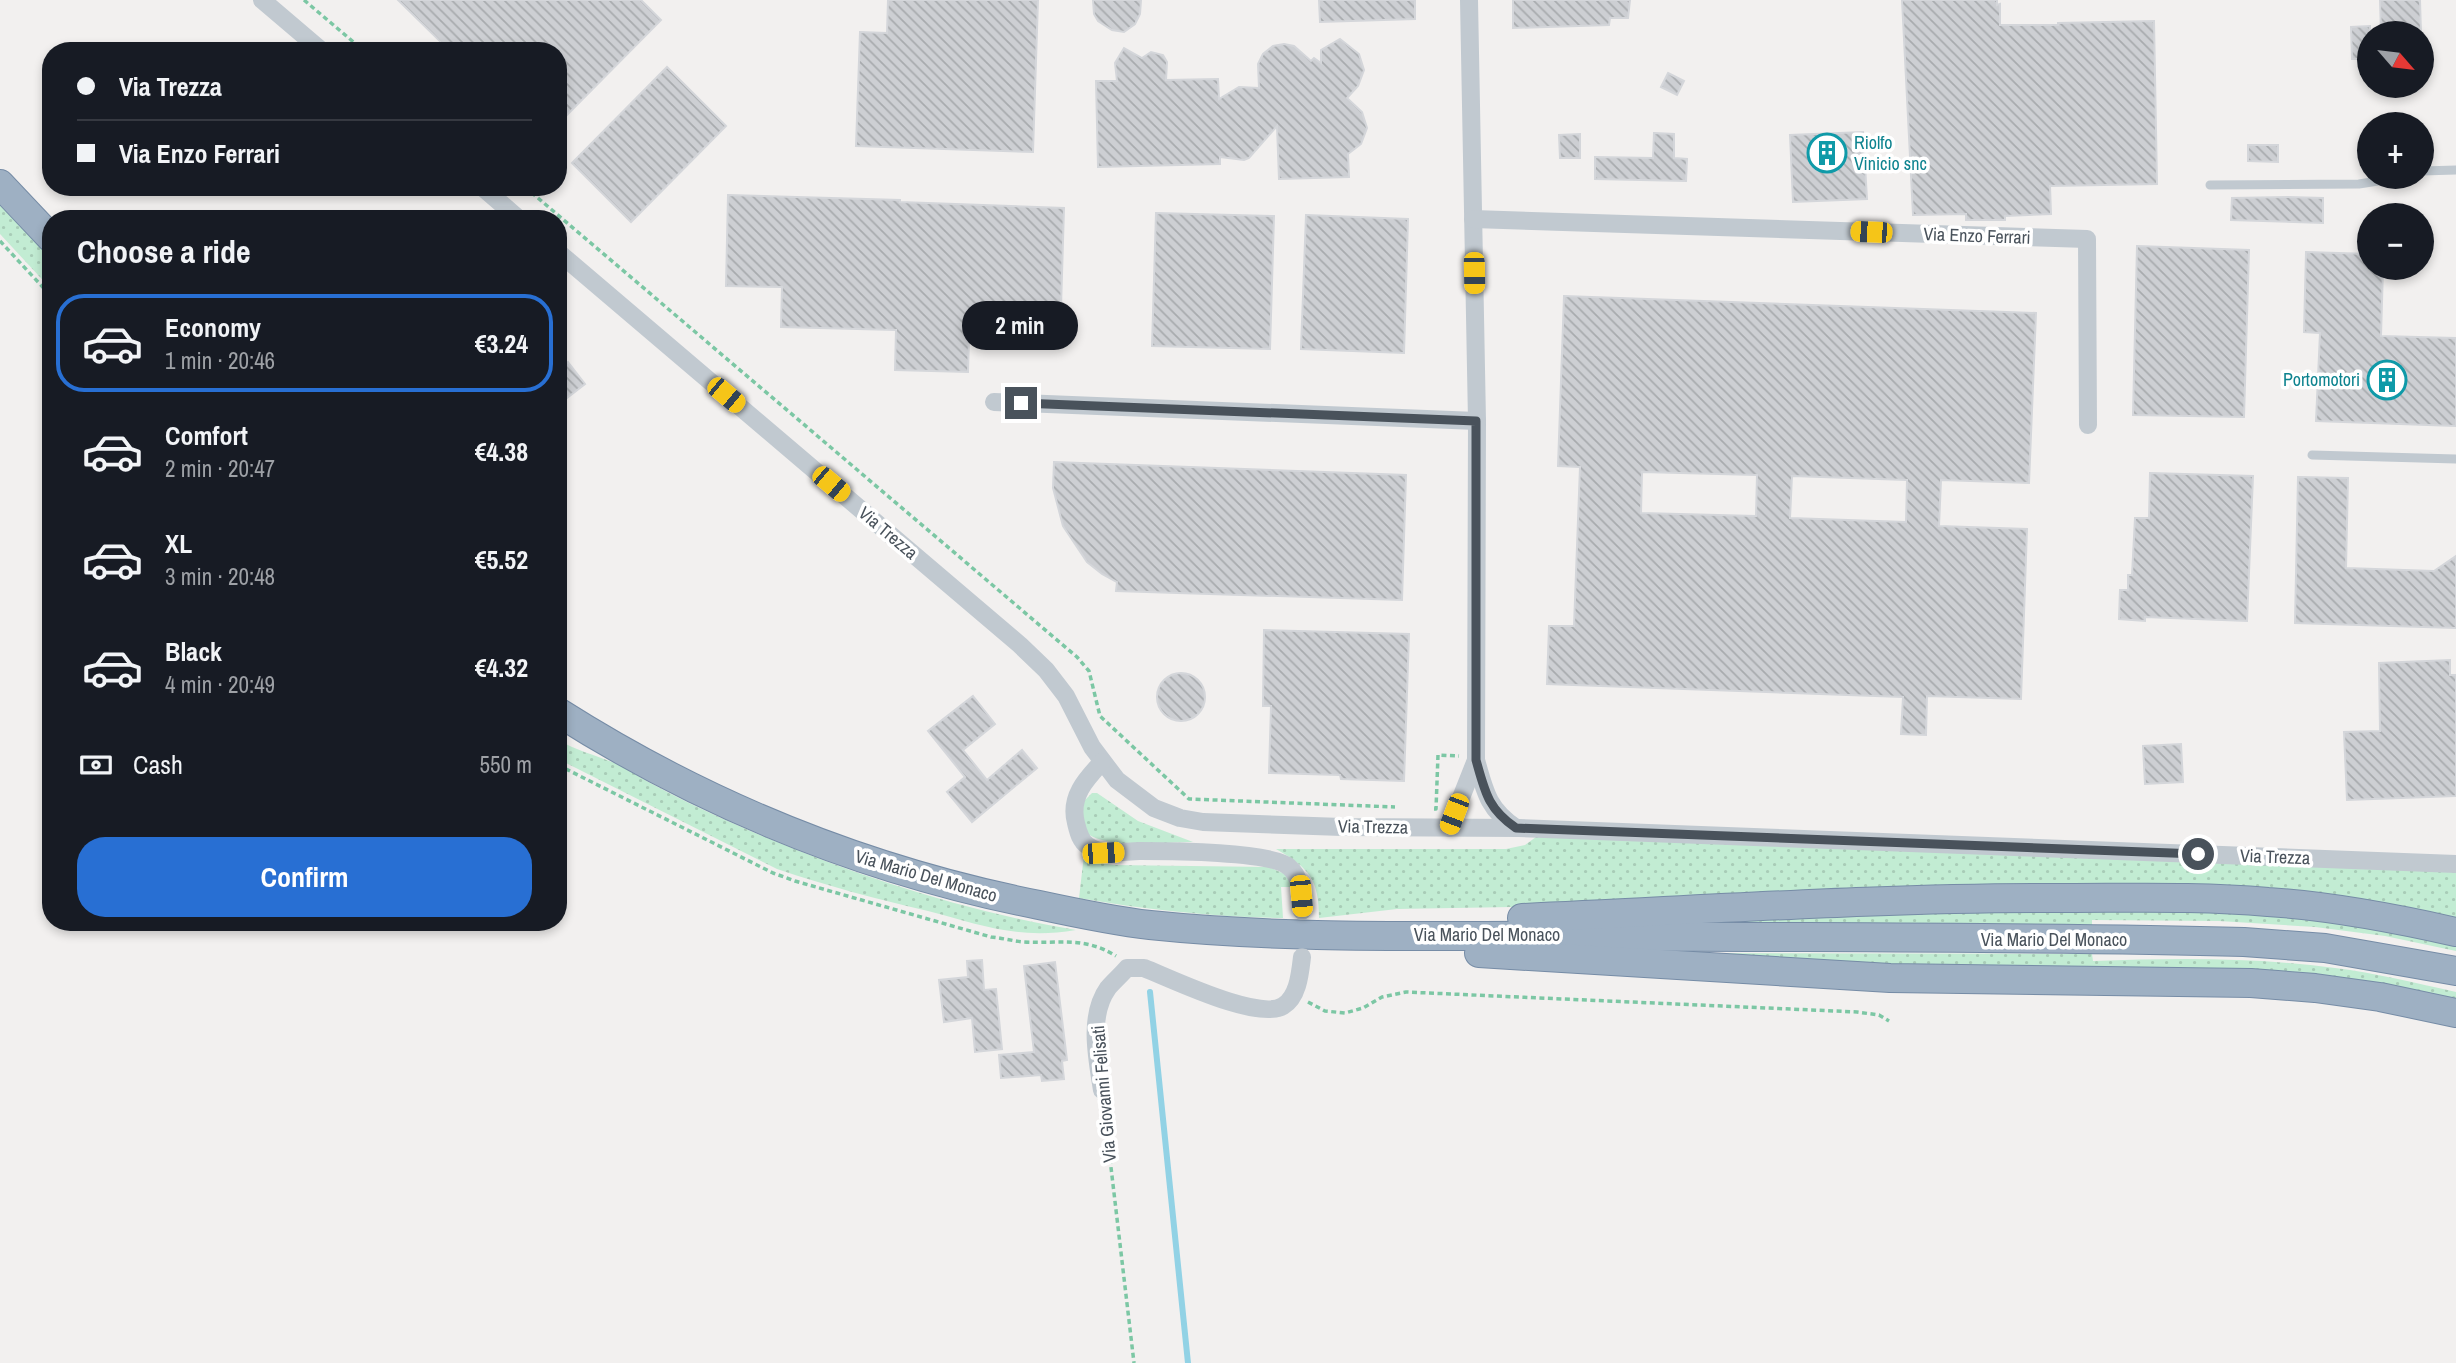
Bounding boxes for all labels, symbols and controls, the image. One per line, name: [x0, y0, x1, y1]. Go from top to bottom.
north arrow: [2357, 21, 2434, 98]
map controls: [2357, 21, 2434, 280]
text: Via Trezza: [119, 69, 222, 104]
button: +: [2357, 112, 2434, 189]
place label: Riolfo Vinicio snc: [1854, 130, 1927, 176]
building icon: Riolfo Vinicio snc: [1806, 132, 1848, 174]
text: Via Enzo Ferrari: [119, 136, 280, 171]
button: −: [2357, 203, 2434, 280]
car: [1850, 221, 1893, 243]
street label: Via Enzo Ferrari: [1923, 221, 2031, 250]
text: Choose a ride: [77, 230, 251, 273]
car: [1464, 252, 1485, 294]
callout: 2 min: [963, 302, 1079, 350]
text: Economy: [165, 310, 261, 345]
text: 2 min: [995, 310, 1045, 341]
icon: car: [81, 312, 144, 375]
text: €3.24: [475, 326, 528, 361]
text: 1 min · 20:46: [165, 345, 275, 376]
building icon: Portomotori: [2366, 359, 2408, 401]
place label: Portomotori: [2283, 367, 2360, 392]
car: [704, 373, 749, 417]
route end: [1005, 387, 1037, 419]
text: Comfort: [165, 418, 248, 453]
icon: car: [81, 420, 144, 483]
text: €4.38: [475, 434, 528, 469]
text: 2 min · 20:47: [165, 453, 275, 484]
car: [809, 462, 854, 506]
street label: Via Trezza: [853, 500, 923, 565]
text: XL: [165, 526, 192, 561]
icon: car: [81, 528, 144, 591]
text: €5.52: [475, 542, 528, 577]
text: 3 min · 20:48: [165, 561, 275, 592]
text: Black: [165, 634, 222, 669]
icon: car: [81, 636, 144, 699]
text: €4.32: [475, 650, 528, 685]
text: 4 min · 20:49: [165, 669, 275, 700]
icon: cash: [77, 746, 115, 784]
text: Cash: [133, 747, 183, 782]
text: 550 m: [480, 749, 532, 780]
car: [1437, 791, 1472, 837]
street label: Via Trezza: [1338, 813, 1408, 840]
button: Confirm: [77, 837, 532, 917]
route start: [2182, 838, 2214, 870]
car: [1082, 841, 1125, 865]
street label: Via Mario Del Monaco: [852, 843, 1000, 908]
street label: Via Trezza: [2239, 843, 2311, 870]
car: [1289, 874, 1314, 918]
street label: Via Mario Del Monaco: [1414, 922, 1560, 947]
street label: Via Mario Del Monaco: [1981, 927, 2127, 952]
street label: Via Giovanni Felisati: [1085, 1024, 1122, 1164]

